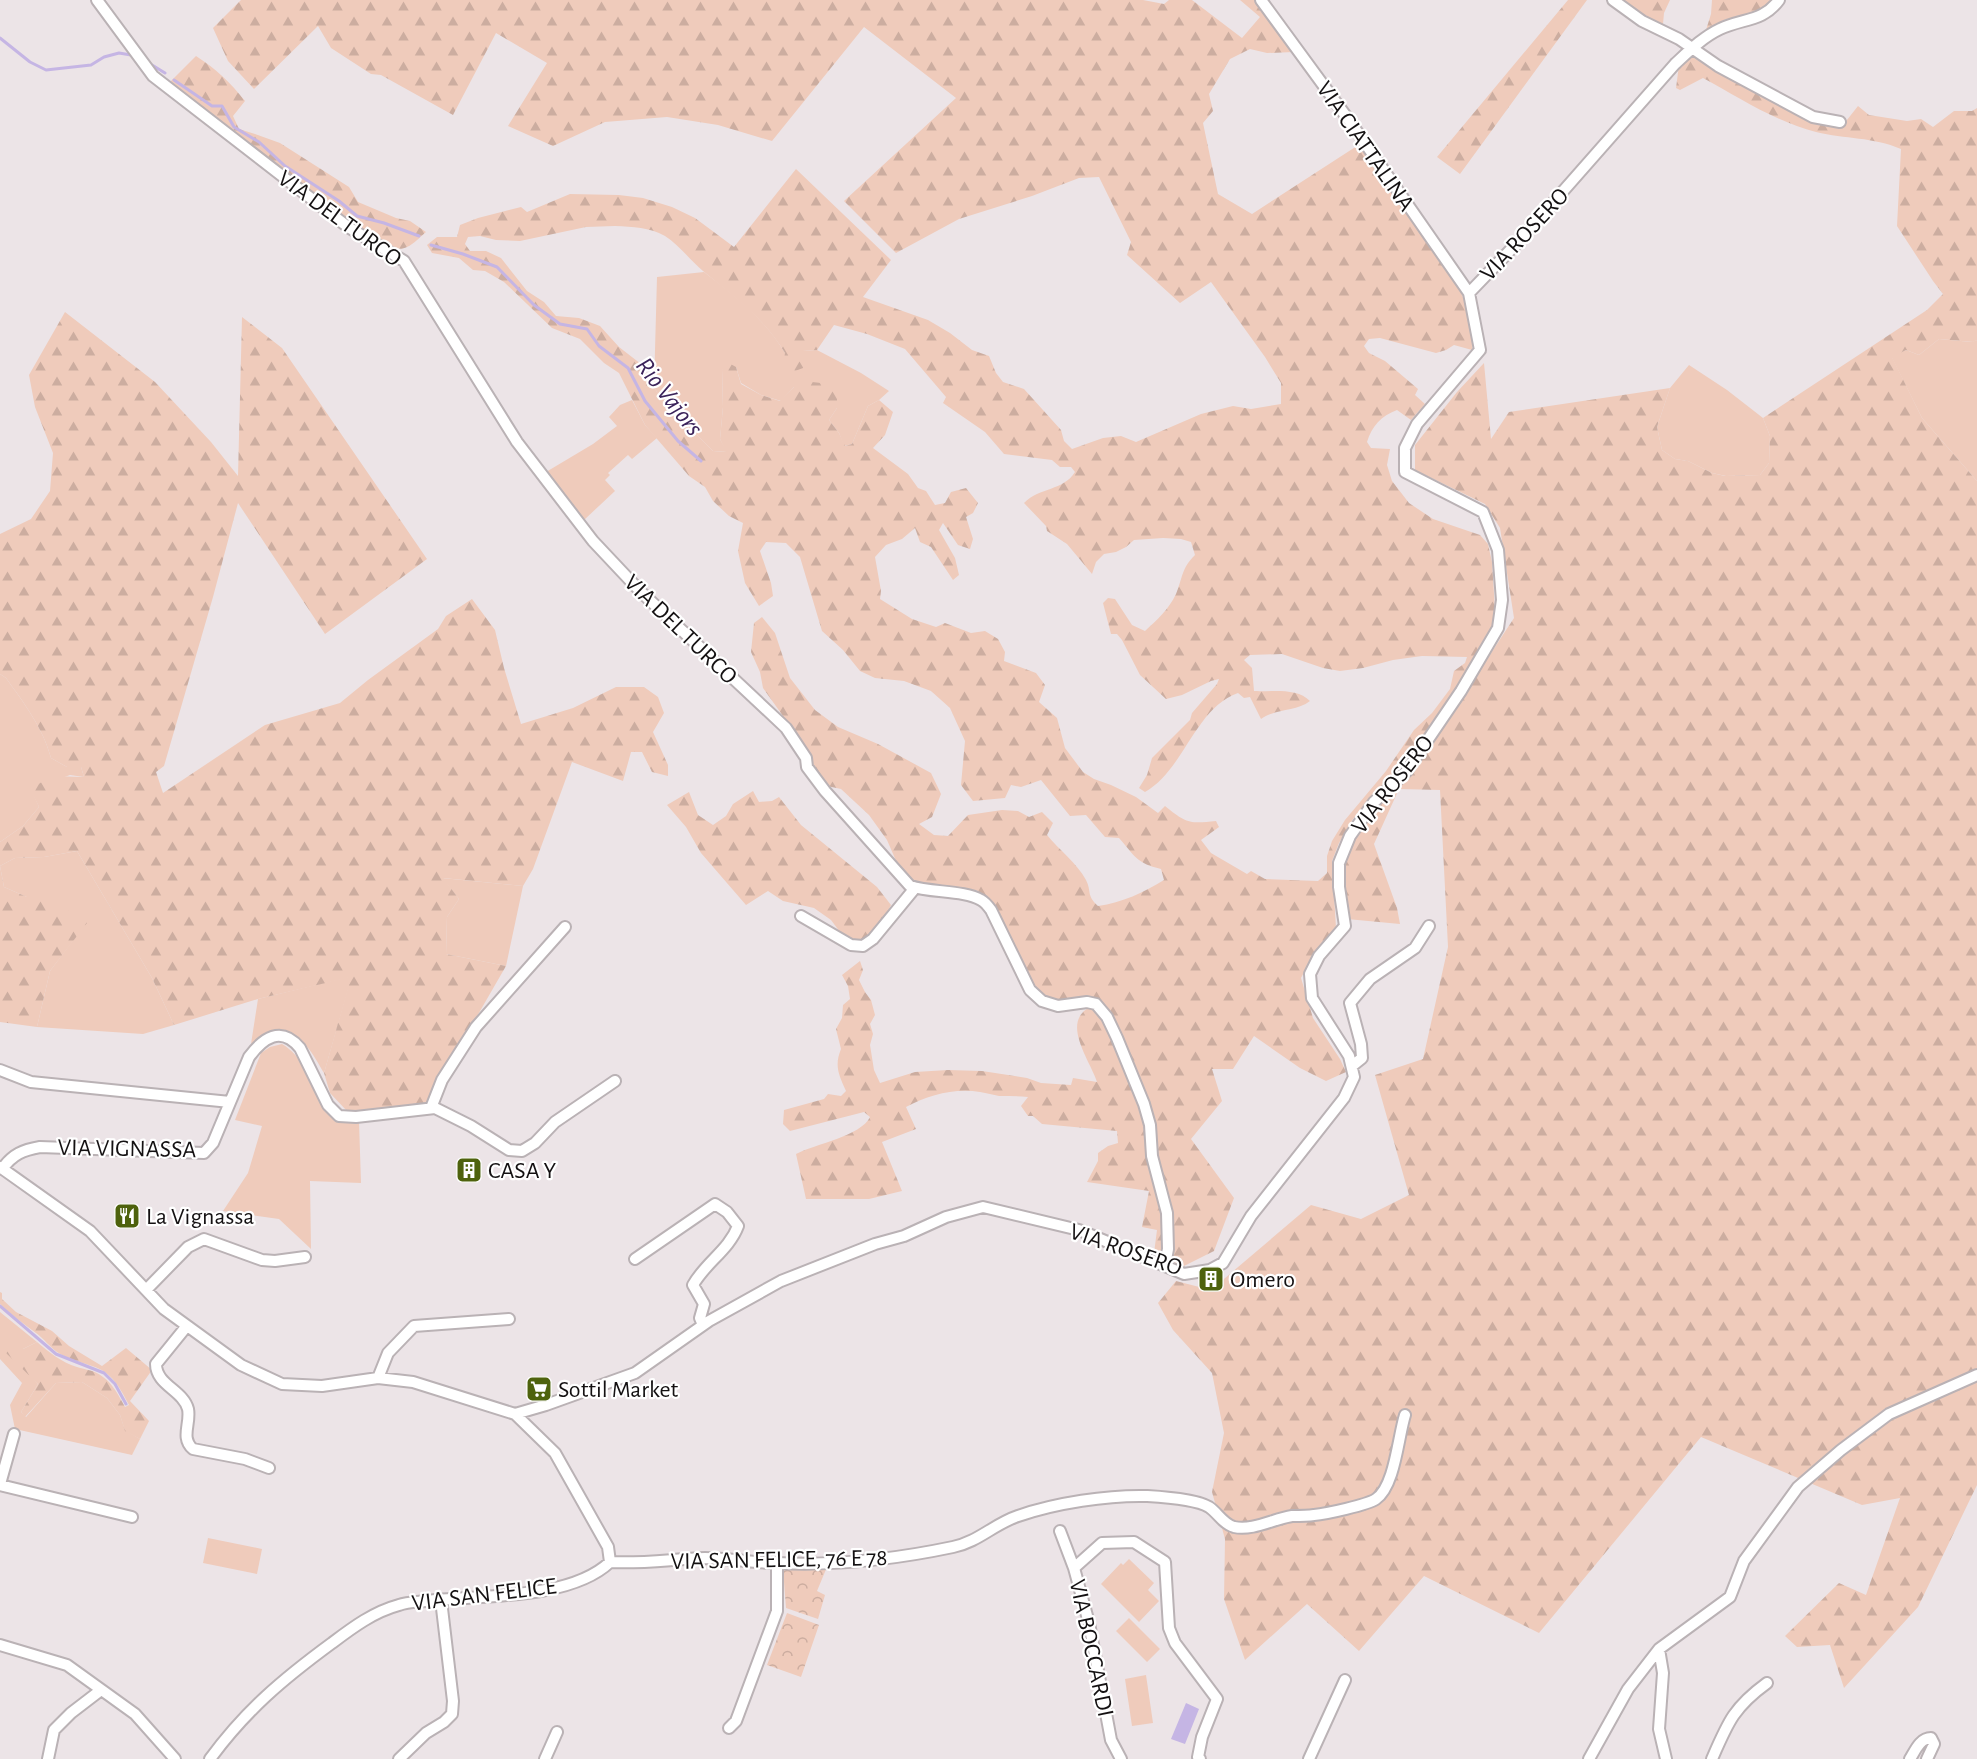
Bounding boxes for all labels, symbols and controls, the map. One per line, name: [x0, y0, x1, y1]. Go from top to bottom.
street label: VIA CIATTALINA: [1312, 77, 1419, 216]
street label: VIA DEL TURCO: [273, 166, 406, 272]
street label: VIA ROSERO: [1476, 184, 1574, 286]
water label: Rio Vajors: [631, 353, 708, 441]
street label: VIA DEL TURCO: [619, 570, 741, 689]
street label: VIA ROSERO: [1347, 731, 1438, 838]
street label: VIA VIGNASSA: [58, 1136, 197, 1162]
building icon: CASA Y: [454, 1155, 484, 1185]
place label: CASA Y: [488, 1159, 557, 1183]
restaurant icon: La Vignassa: [112, 1201, 142, 1231]
place label: La Vignassa: [146, 1205, 254, 1229]
street label: VIA ROSERO: [1066, 1219, 1185, 1280]
building icon: Omero: [1196, 1264, 1226, 1294]
place label: Omero: [1230, 1268, 1295, 1292]
supermarket icon: Sottil Market: [524, 1374, 554, 1404]
place label: Sottil Market: [558, 1378, 679, 1402]
street label: VIA SAN FELICE, 76 E 78: [670, 1546, 888, 1574]
street label: VIA SAN FELICE: [410, 1574, 558, 1616]
street label: VIA BOCCARDI: [1065, 1577, 1117, 1719]

